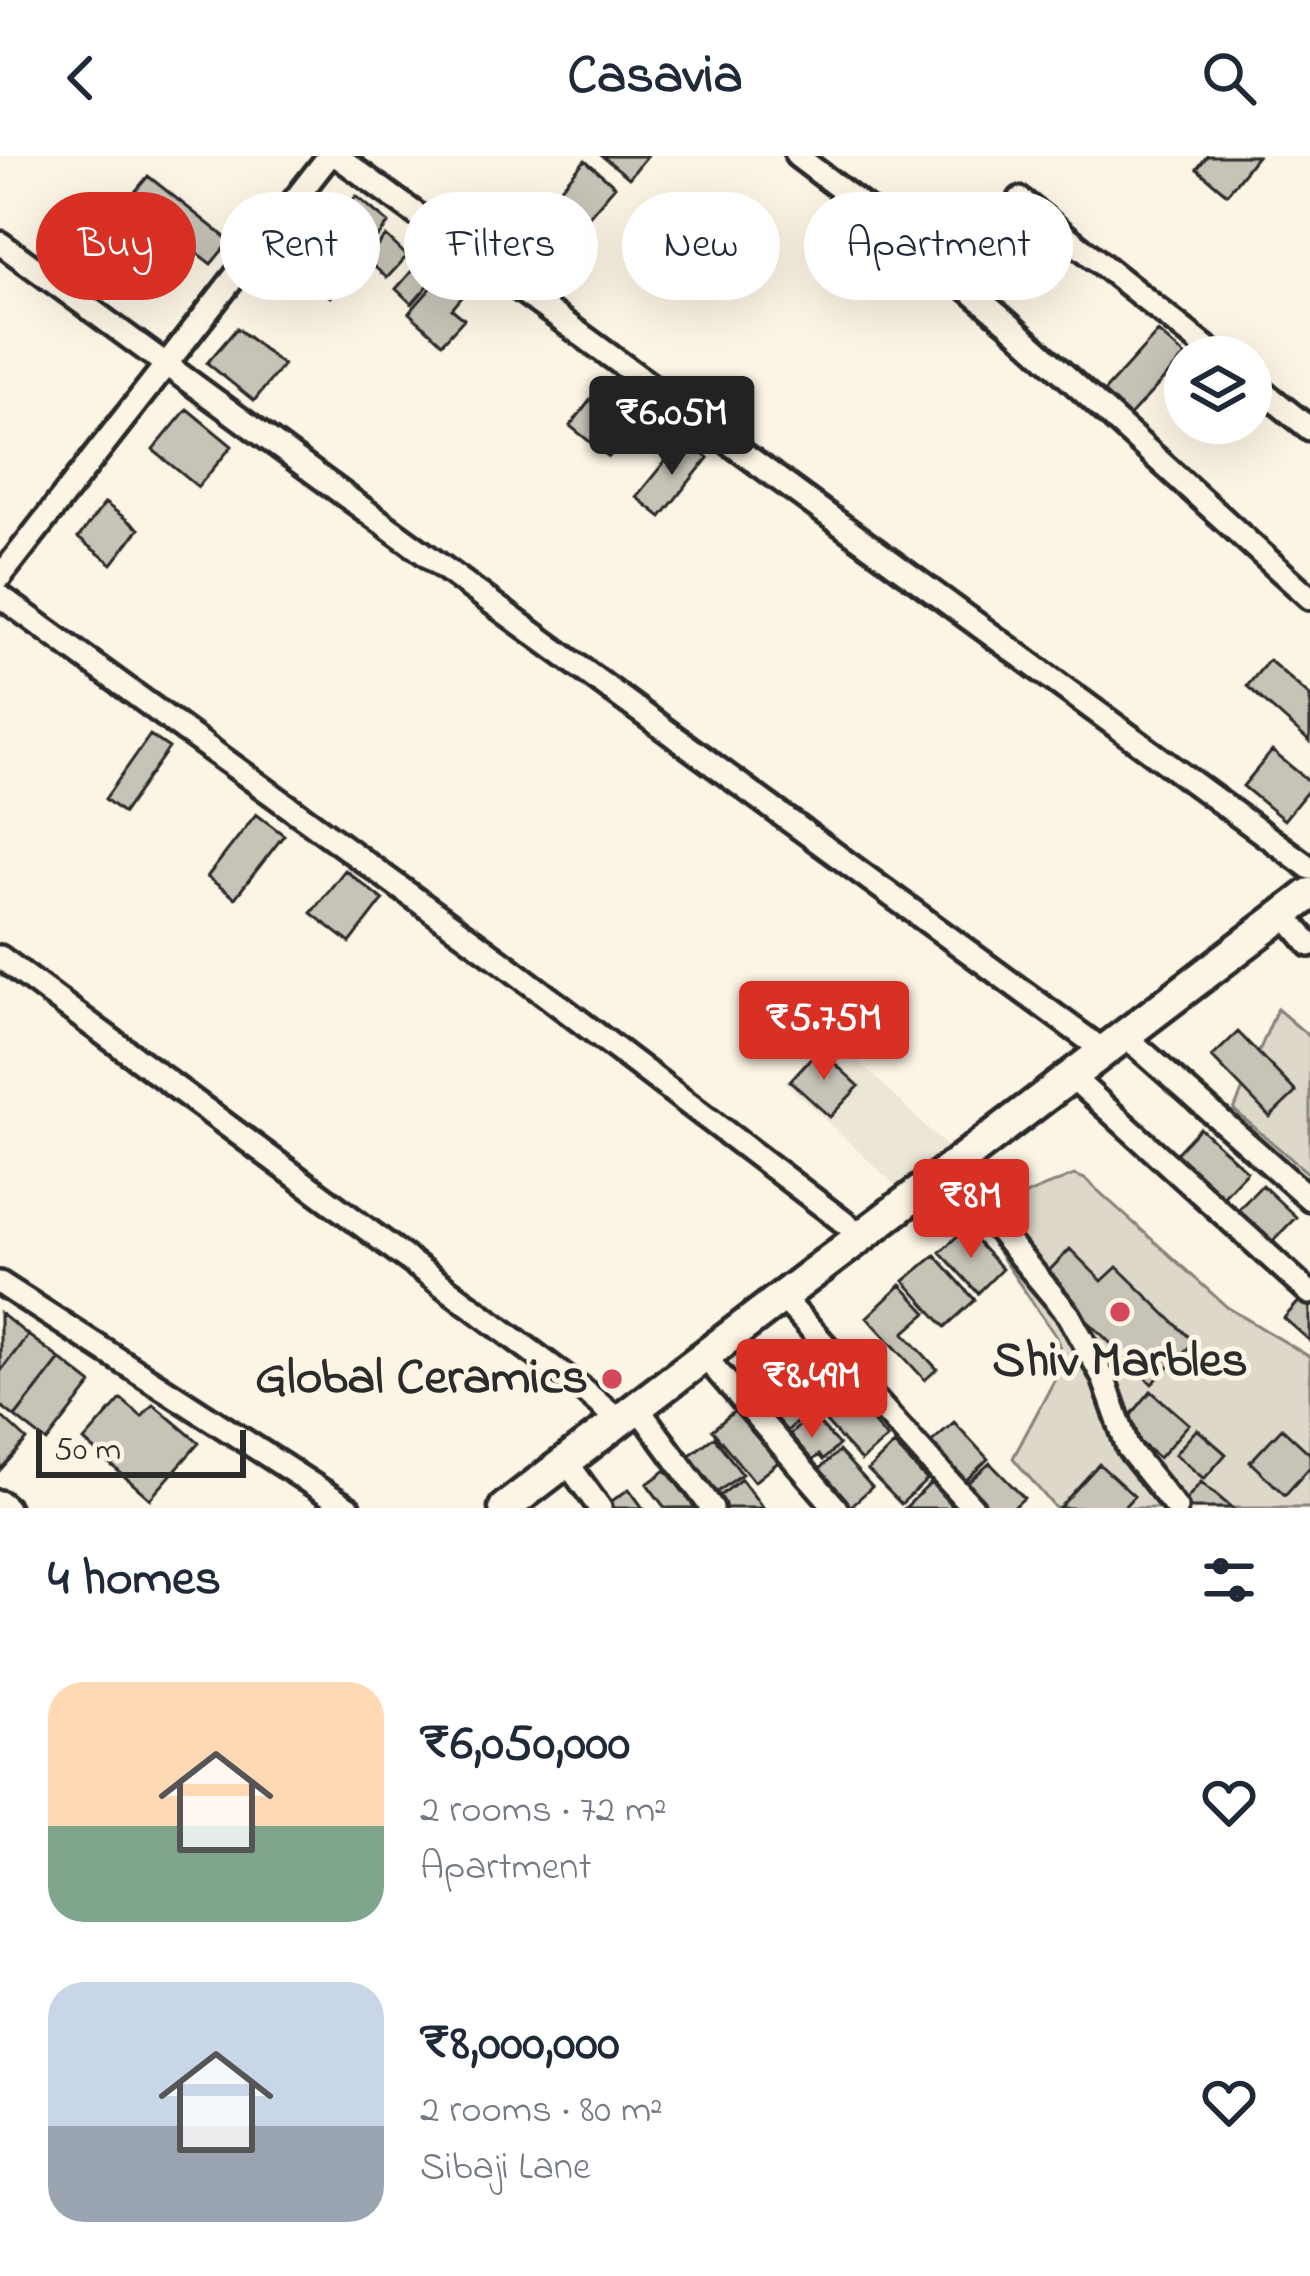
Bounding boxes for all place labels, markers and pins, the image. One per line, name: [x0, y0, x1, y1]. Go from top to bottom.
pin: ₹6.05M: [574, 376, 770, 478]
pin: ₹5.75M: [726, 981, 922, 1083]
pin: ₹8M: [913, 1159, 1029, 1261]
marker: Shiv Marbles: [1107, 1299, 1133, 1325]
place label: Shiv Marbles: [992, 1325, 1248, 1400]
pin: ₹8.49M: [714, 1339, 910, 1441]
place label: Global Ceramics: [255, 1342, 588, 1417]
marker: Global Ceramics: [599, 1366, 625, 1392]

